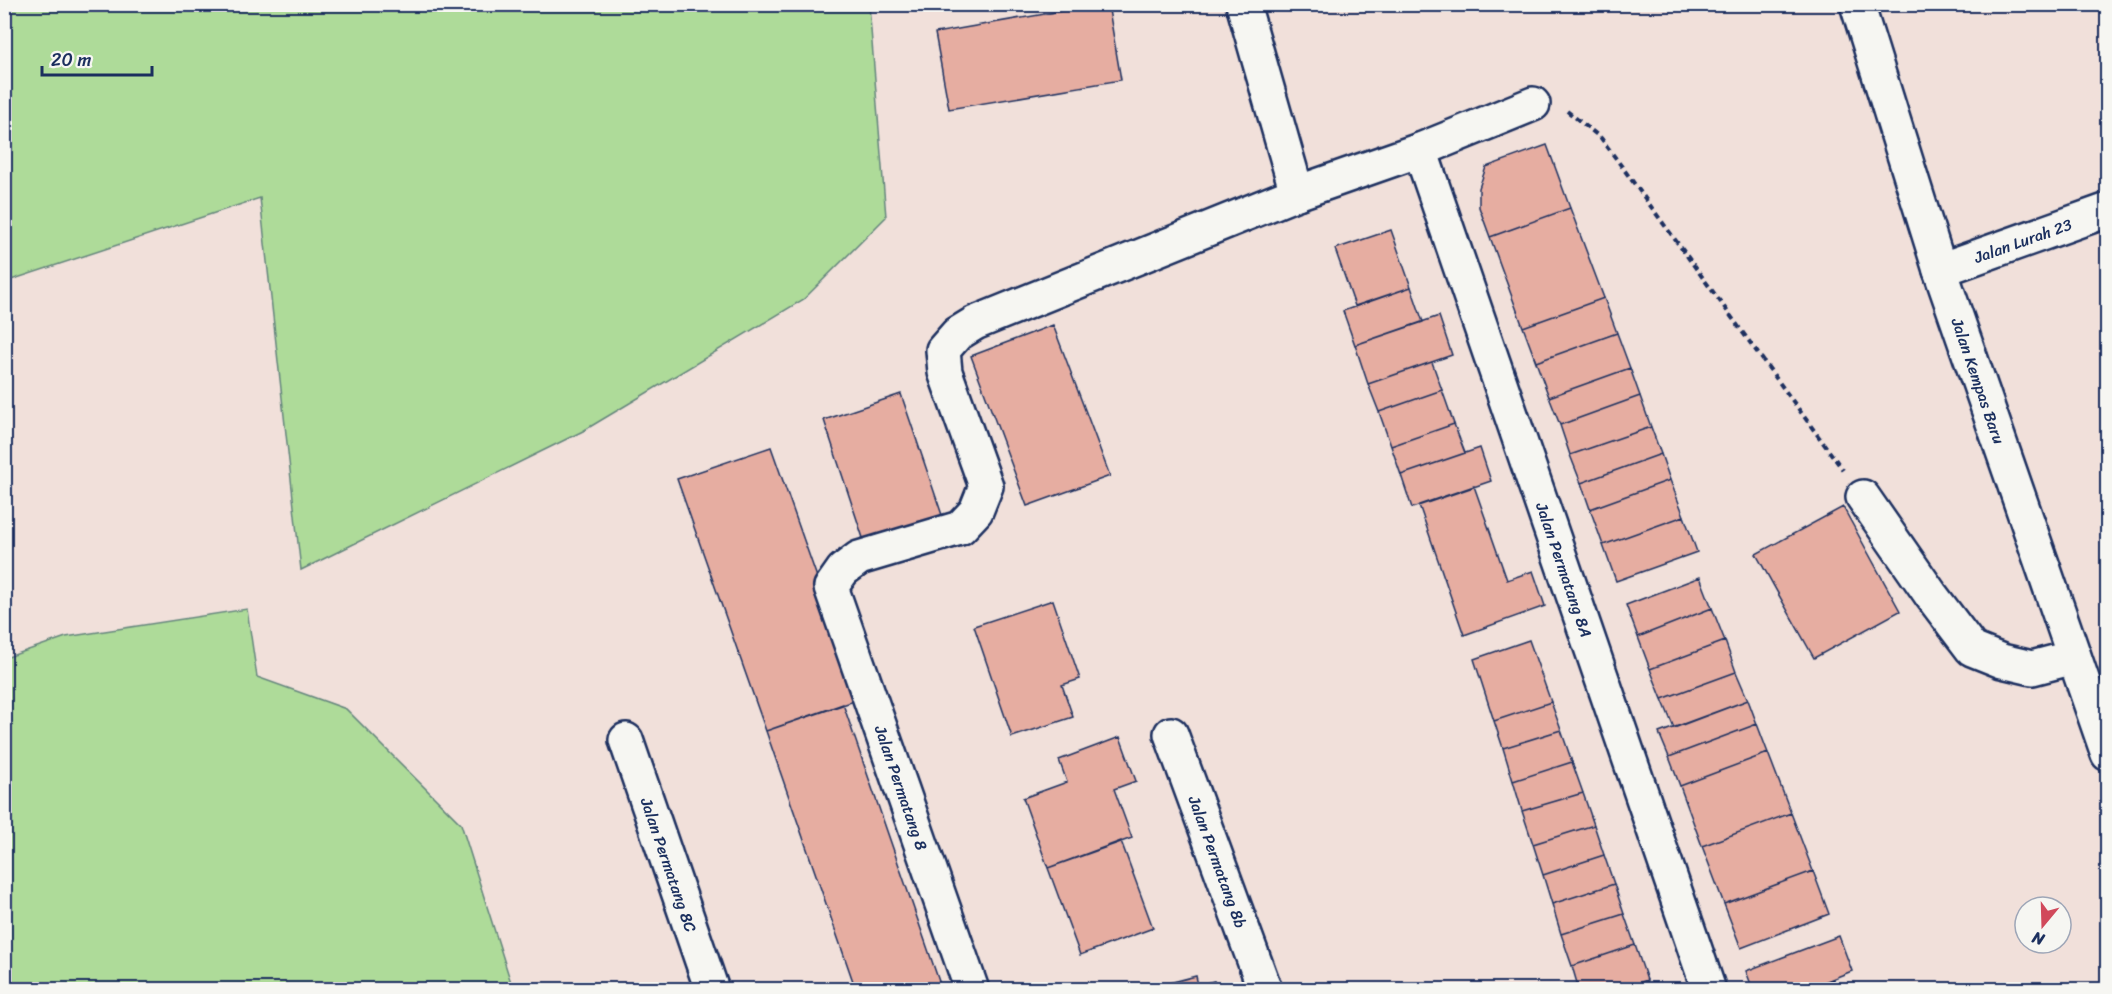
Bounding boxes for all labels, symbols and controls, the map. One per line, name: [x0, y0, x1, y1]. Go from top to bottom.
scale bar: [42, 39, 152, 77]
text: 20 m: [51, 44, 91, 76]
street label: Jalan Lurah 23: [1969, 209, 2076, 272]
street label: Jalan Kempas Baru: [1943, 313, 2014, 448]
street label: Jalan Permatang 8A: [1527, 497, 1601, 641]
street label: Jalan Permatang 8: [866, 721, 936, 855]
street label: Jalan Permatang 8b: [1180, 790, 1256, 932]
street label: Jalan Permatang 8C: [632, 793, 706, 936]
north arrow: [2013, 895, 2073, 955]
text: N: [2027, 923, 2049, 955]

